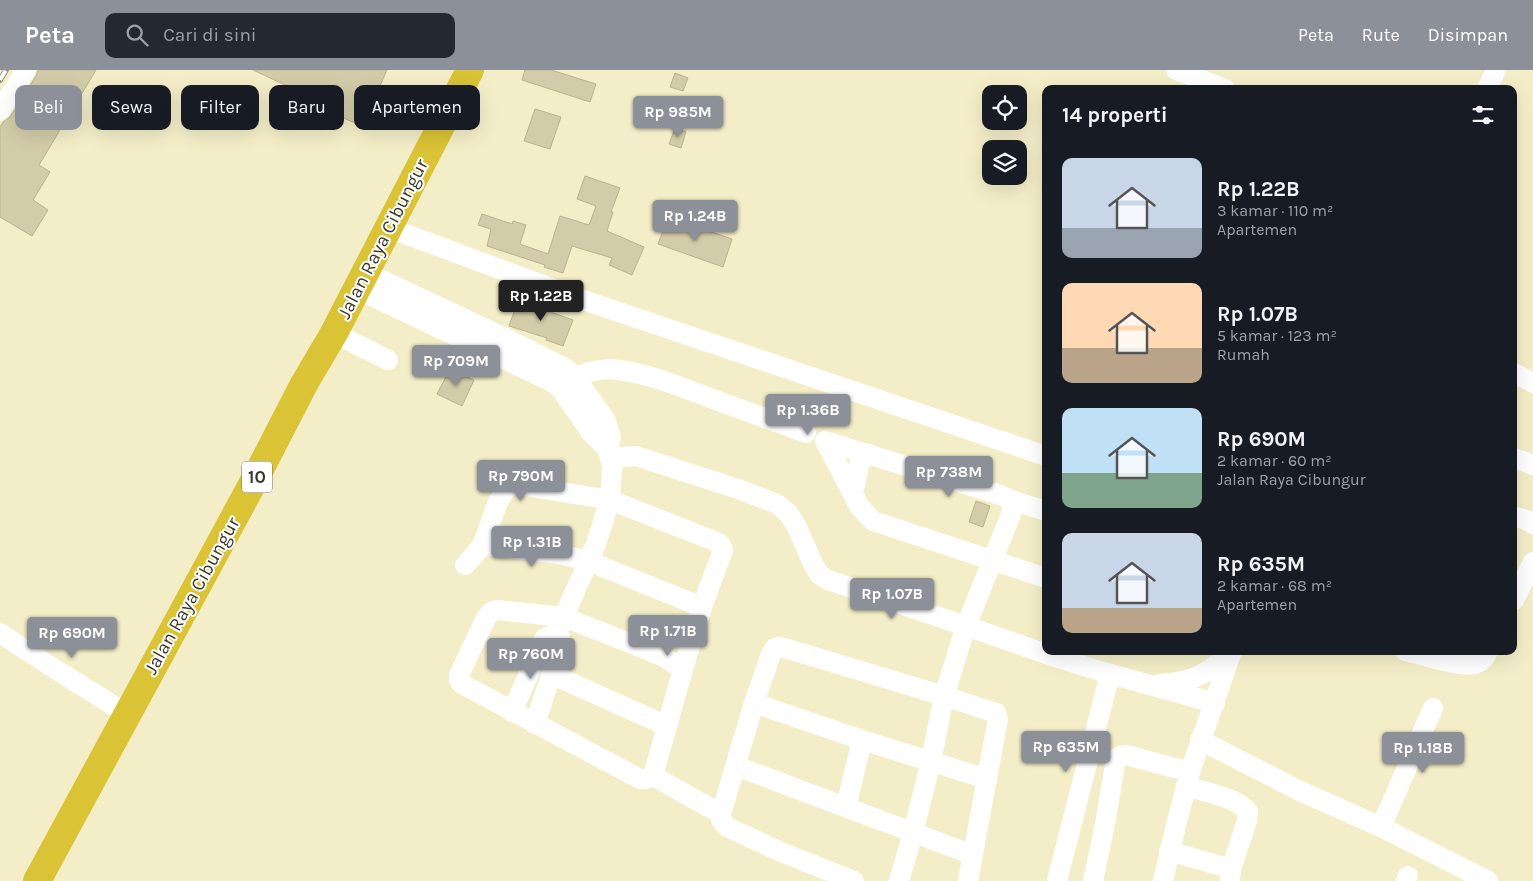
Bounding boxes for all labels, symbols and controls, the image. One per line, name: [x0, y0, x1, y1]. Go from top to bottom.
search box: [105, 13, 455, 58]
text: Peta: [25, 21, 75, 49]
icon: search: [123, 21, 151, 49]
text: Cari di sini: [163, 24, 257, 46]
text: Peta: [1298, 24, 1334, 46]
text: Rute: [1362, 24, 1400, 46]
text: Disimpan: [1428, 24, 1508, 46]
chip: Beli: [15, 85, 82, 130]
chip: Sewa: [92, 85, 171, 130]
chip: Filter: [181, 85, 259, 130]
chip: Baru: [269, 85, 344, 130]
chip: Apartemen: [354, 85, 480, 130]
map controls: [982, 85, 1027, 185]
button: locate: [982, 85, 1027, 130]
pin: Rp 985M: [632, 96, 724, 138]
icon: filters: [1469, 101, 1497, 129]
text: Rp 985M: [644, 102, 712, 121]
text: 14 properti: [1062, 103, 1168, 127]
button: layers: [982, 140, 1027, 185]
street label: Jalan Raya Cibungur: [333, 155, 433, 323]
text: Rp 1.22B: [1217, 177, 1300, 201]
icon: home: [1102, 178, 1162, 238]
pin: Rp 1.24B: [643, 200, 747, 242]
text: 3 kamar · 110 m²: [1217, 201, 1333, 220]
text: Rp 1.24B: [664, 206, 726, 225]
text: Apartemen: [1217, 220, 1297, 239]
pin: Rp 1.22B: [489, 280, 593, 322]
text: Rp 1.22B: [510, 286, 572, 305]
text: Rp 1.07B: [1217, 302, 1298, 326]
icon: home: [1102, 303, 1162, 363]
text: 5 kamar · 123 m²: [1217, 326, 1337, 345]
pin: Rp 709M: [410, 344, 502, 387]
text: Rumah: [1217, 345, 1270, 364]
text: Rp 709M: [423, 351, 489, 370]
pin: Rp 1.36B: [756, 394, 860, 436]
text: Rp 1.36B: [776, 400, 840, 419]
text: Rp 690M: [1217, 427, 1306, 451]
icon: home: [1102, 428, 1162, 488]
text: 2 kamar · 60 m²: [1217, 451, 1332, 470]
pin: Rp 738M: [903, 456, 995, 498]
pin: Rp 790M: [475, 460, 567, 502]
road number: 10: [242, 462, 272, 492]
text: Rp 738M: [916, 462, 982, 481]
text: Rp 790M: [488, 466, 554, 485]
text: Jalan Raya Cibungur: [1217, 470, 1366, 489]
street label: Jalan Raya Cibungur: [140, 513, 244, 678]
pin: Rp 1.31B: [480, 526, 584, 568]
text: Rp 1.31B: [502, 532, 562, 551]
text: Rp 635M: [1217, 552, 1305, 576]
icon: home: [1102, 553, 1162, 613]
text: 2 kamar · 68 m²: [1217, 576, 1332, 595]
pin: Rp 1.07B: [840, 578, 944, 620]
text: Rp 1.07B: [861, 584, 923, 603]
text: Apartemen: [1217, 595, 1297, 614]
pin: Rp 1.71B: [616, 614, 720, 657]
pin: Rp 690M: [26, 616, 118, 659]
text: Rp 1.71B: [639, 621, 697, 640]
text: Rp 690M: [38, 623, 106, 642]
pin: Rp 760M: [485, 638, 577, 680]
text: Rp 760M: [498, 644, 564, 663]
pin: Rp 635M: [1020, 730, 1112, 773]
pin: Rp 1.18B: [1371, 732, 1475, 774]
text: Rp 635M: [1032, 737, 1100, 756]
text: Rp 1.18B: [1393, 738, 1453, 757]

